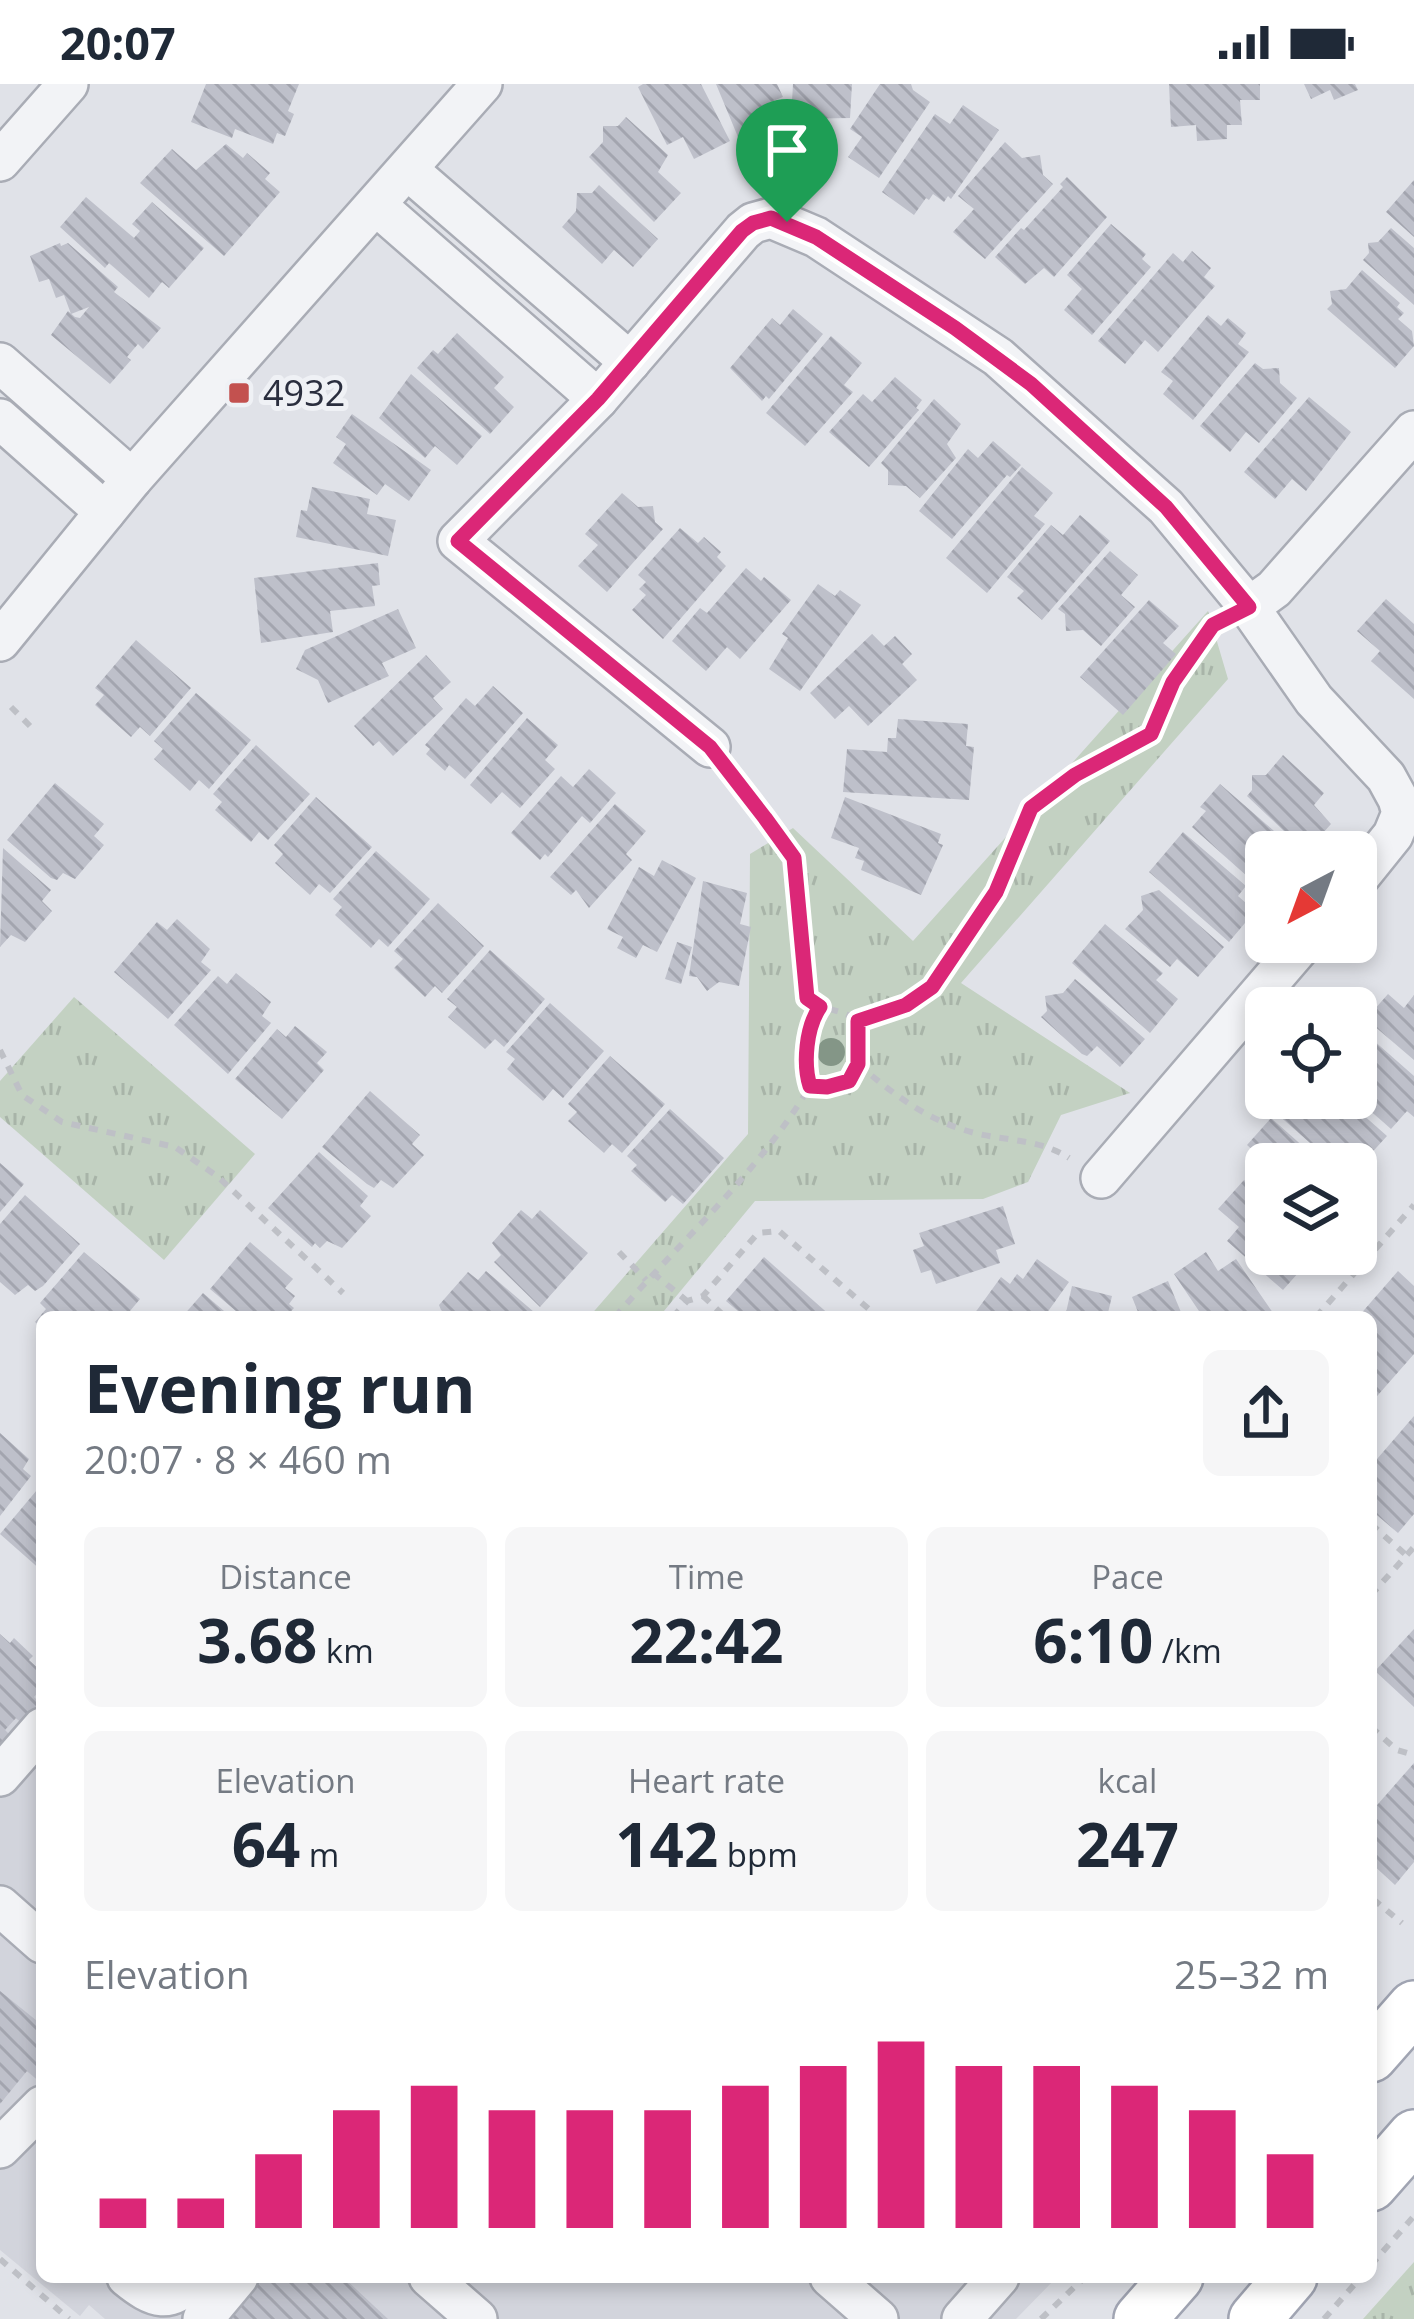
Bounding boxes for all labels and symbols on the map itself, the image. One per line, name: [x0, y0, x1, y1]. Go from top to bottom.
pin: [736, 99, 838, 222]
place label: 4932: [263, 368, 345, 417]
marker: 4932: [226, 380, 252, 406]
north arrow: [1245, 831, 1377, 963]

